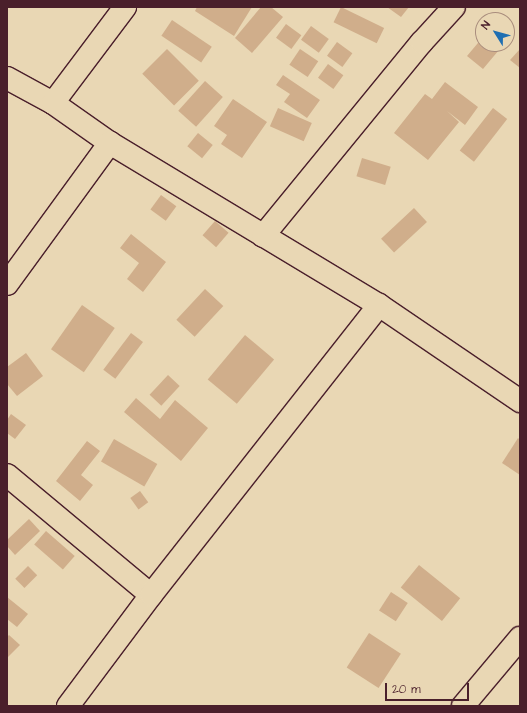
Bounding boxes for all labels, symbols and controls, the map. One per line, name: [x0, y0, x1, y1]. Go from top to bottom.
north arrow: [475, 12, 515, 52]
text: N: [478, 18, 494, 32]
scale bar: [387, 675, 471, 701]
text: 20 m: [392, 681, 421, 698]

